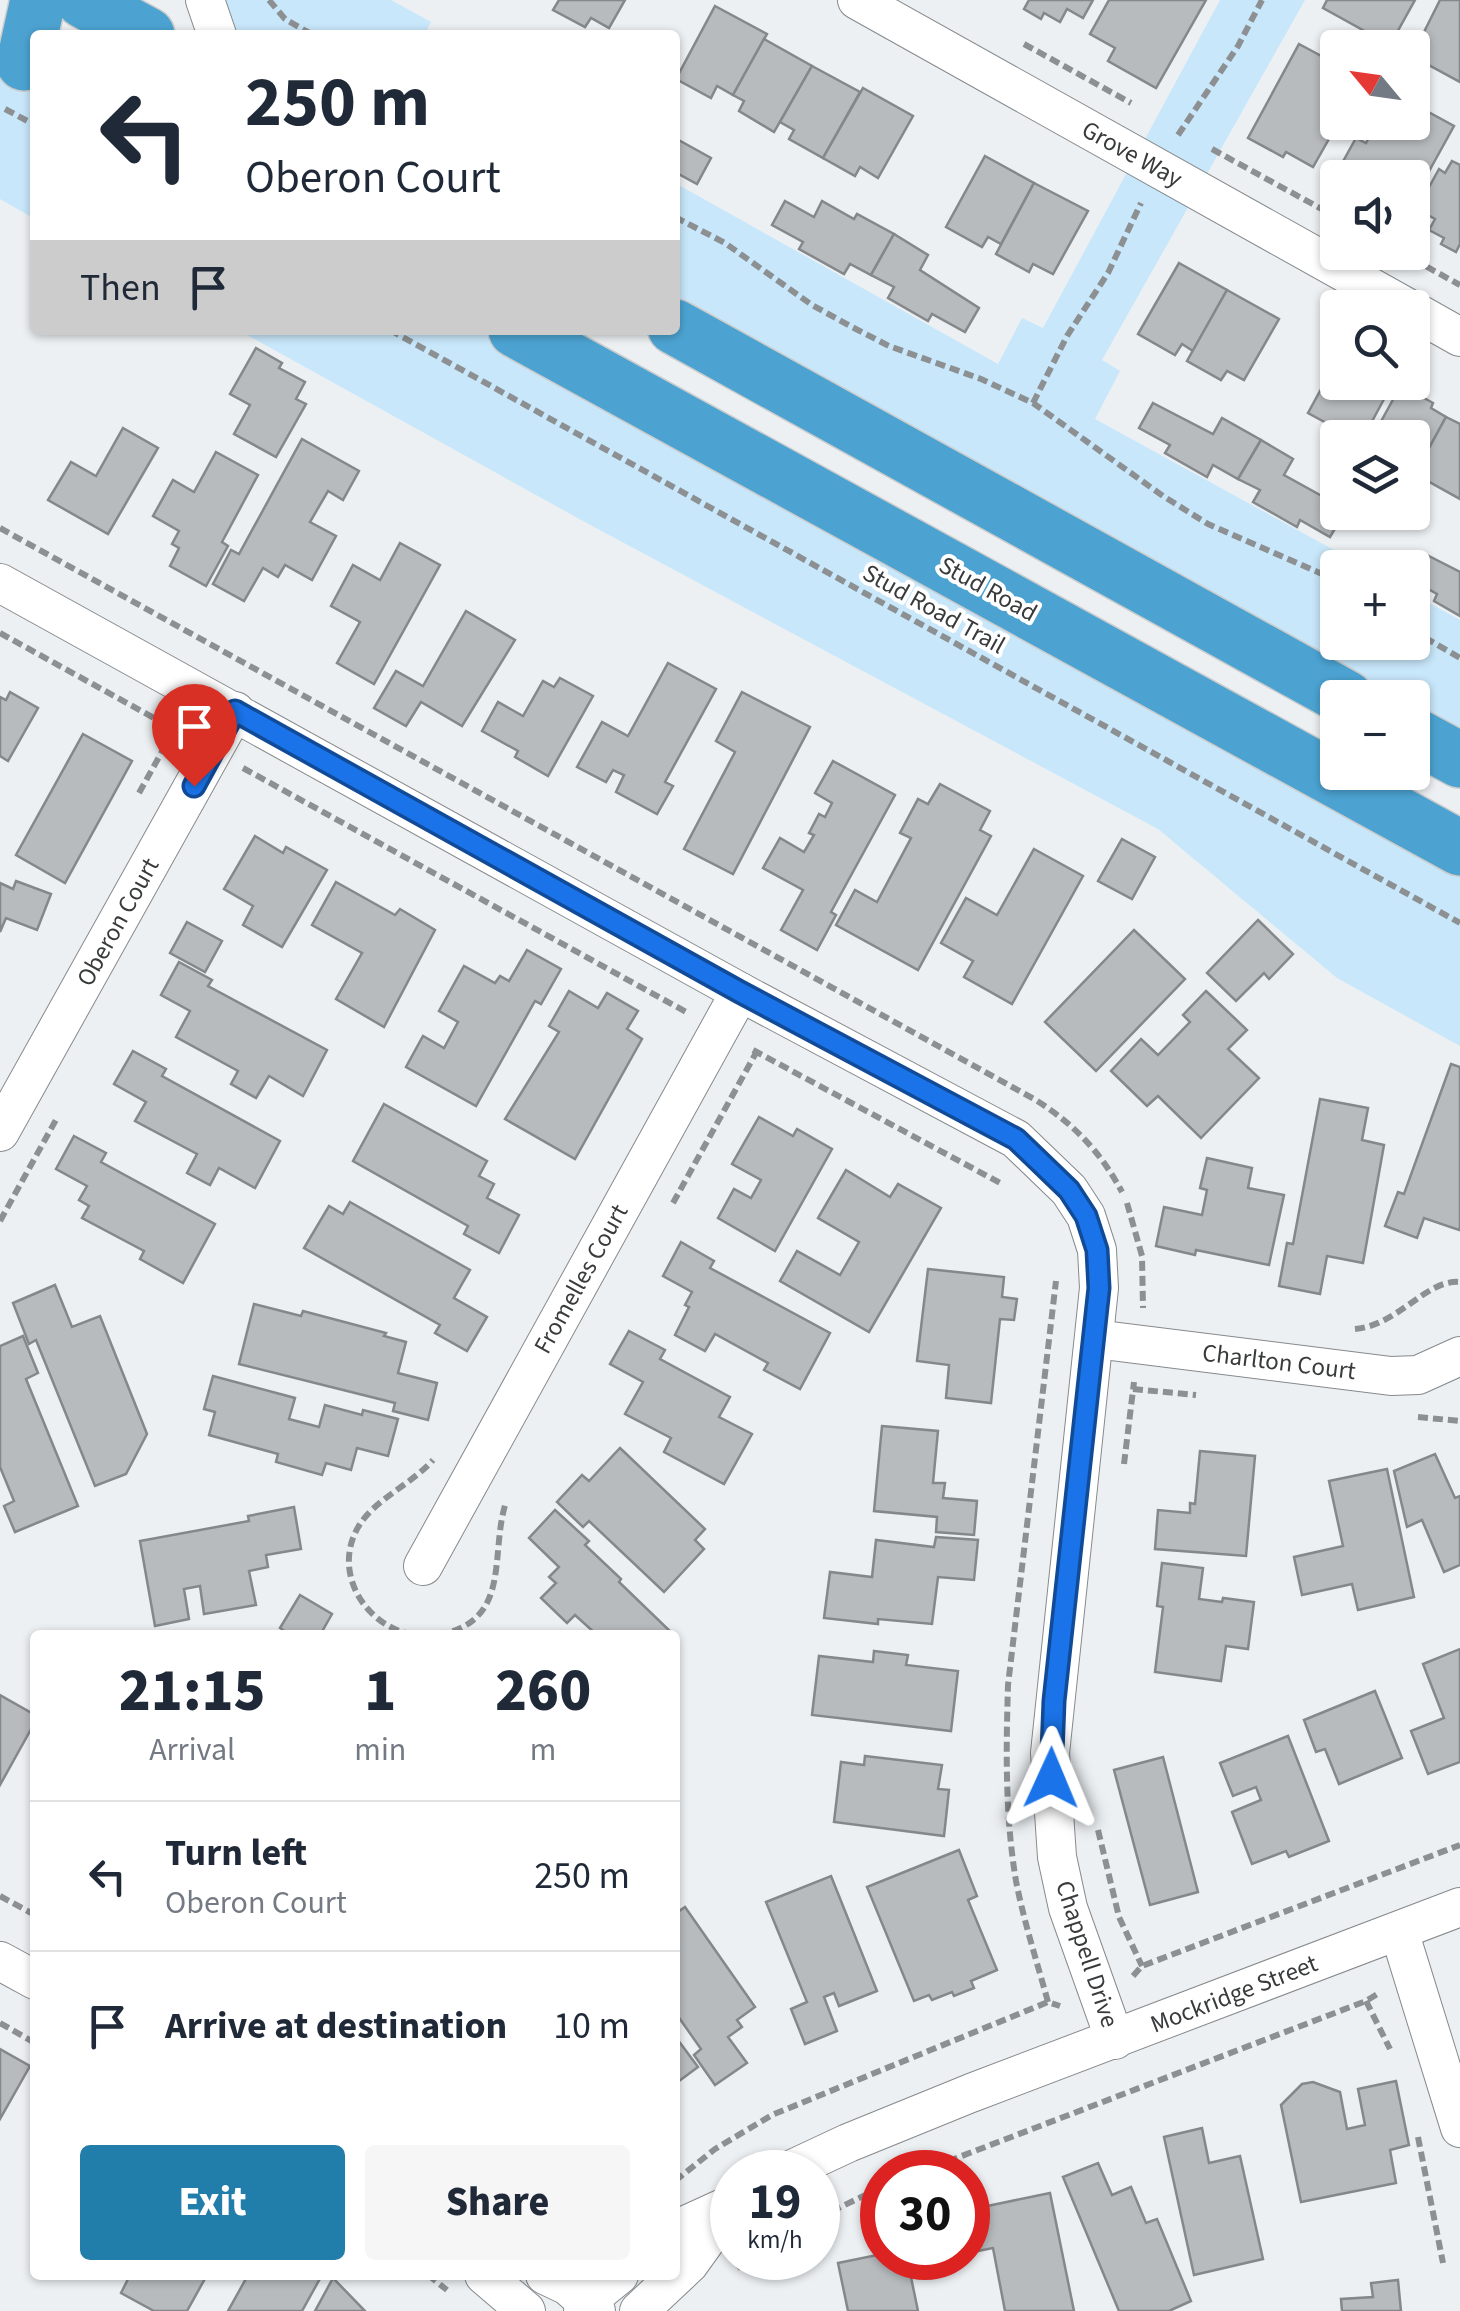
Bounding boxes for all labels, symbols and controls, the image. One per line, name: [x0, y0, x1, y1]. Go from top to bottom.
north arrow: [1320, 30, 1430, 140]
map controls: [1320, 30, 1430, 790]
text: 250 m: [245, 53, 430, 153]
icon: left: [80, 70, 210, 200]
street label: Grove Way: [1075, 112, 1189, 197]
text: Oberon Court: [245, 146, 501, 210]
button: sound: [1320, 160, 1430, 270]
icon: arrive: [181, 260, 236, 315]
text: Then: [80, 261, 161, 315]
button: search: [1320, 290, 1430, 400]
button: layers: [1320, 420, 1430, 530]
street label: Stud Road: [932, 547, 1044, 631]
button: +: [1320, 550, 1430, 660]
street label: Stud Road Trail: [856, 555, 1012, 663]
button: −: [1320, 680, 1430, 790]
pin: [152, 684, 237, 787]
icon: arrive: [167, 699, 222, 754]
street label: Oberon Court: [68, 851, 168, 993]
street label: Fromelles Court: [525, 1197, 637, 1360]
street label: Charlton Court: [1200, 1335, 1358, 1389]
text: 21:15: [119, 1649, 266, 1734]
text: 1: [364, 1649, 396, 1734]
text: 260: [495, 1649, 591, 1734]
position arrow: [999, 1726, 1103, 1830]
text: Arrival: [149, 1727, 235, 1773]
text: min: [354, 1727, 406, 1773]
text: m: [530, 1727, 556, 1773]
text: Turn left: [165, 1826, 307, 1880]
icon: left: [80, 1849, 135, 1904]
text: 250 m: [534, 1849, 630, 1903]
street label: Chappell Drive: [1046, 1876, 1128, 2032]
text: Oberon Court: [165, 1880, 347, 1926]
street label: Mockridge Street: [1145, 1945, 1323, 2042]
icon: arrive: [80, 1999, 135, 2054]
text: Arrive at destination: [165, 1999, 507, 2053]
text: 10 m: [553, 1999, 630, 2053]
button: Exit: [80, 2145, 345, 2260]
button: Share: [365, 2145, 630, 2260]
speed limit sign: 30: [860, 2150, 990, 2280]
text: 19: [749, 2167, 801, 2238]
text: km/h: [747, 2222, 803, 2258]

